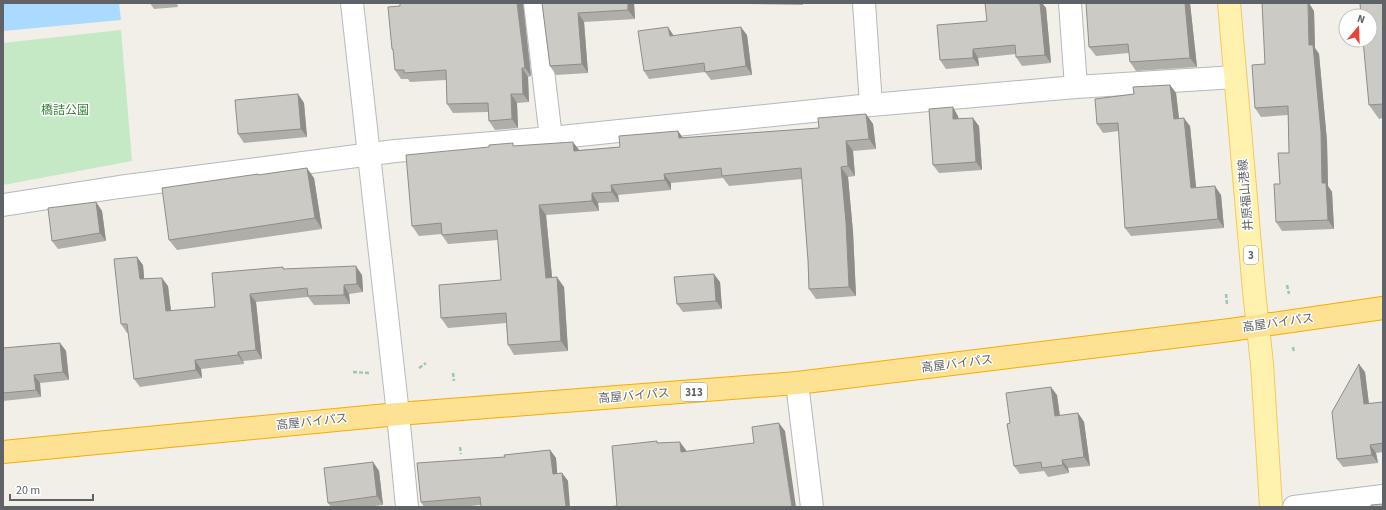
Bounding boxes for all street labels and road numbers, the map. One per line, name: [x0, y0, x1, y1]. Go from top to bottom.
street label: 井原福山港線: [1234, 158, 1258, 232]
road number: 3: [1244, 246, 1258, 264]
street label: 高屋バイパス: [1241, 310, 1315, 336]
street label: 高屋バイパス: [920, 351, 994, 377]
road number: 313: [681, 383, 707, 401]
street label: 高屋バイパス: [598, 384, 670, 408]
street label: 高屋バイパス: [275, 410, 349, 434]

